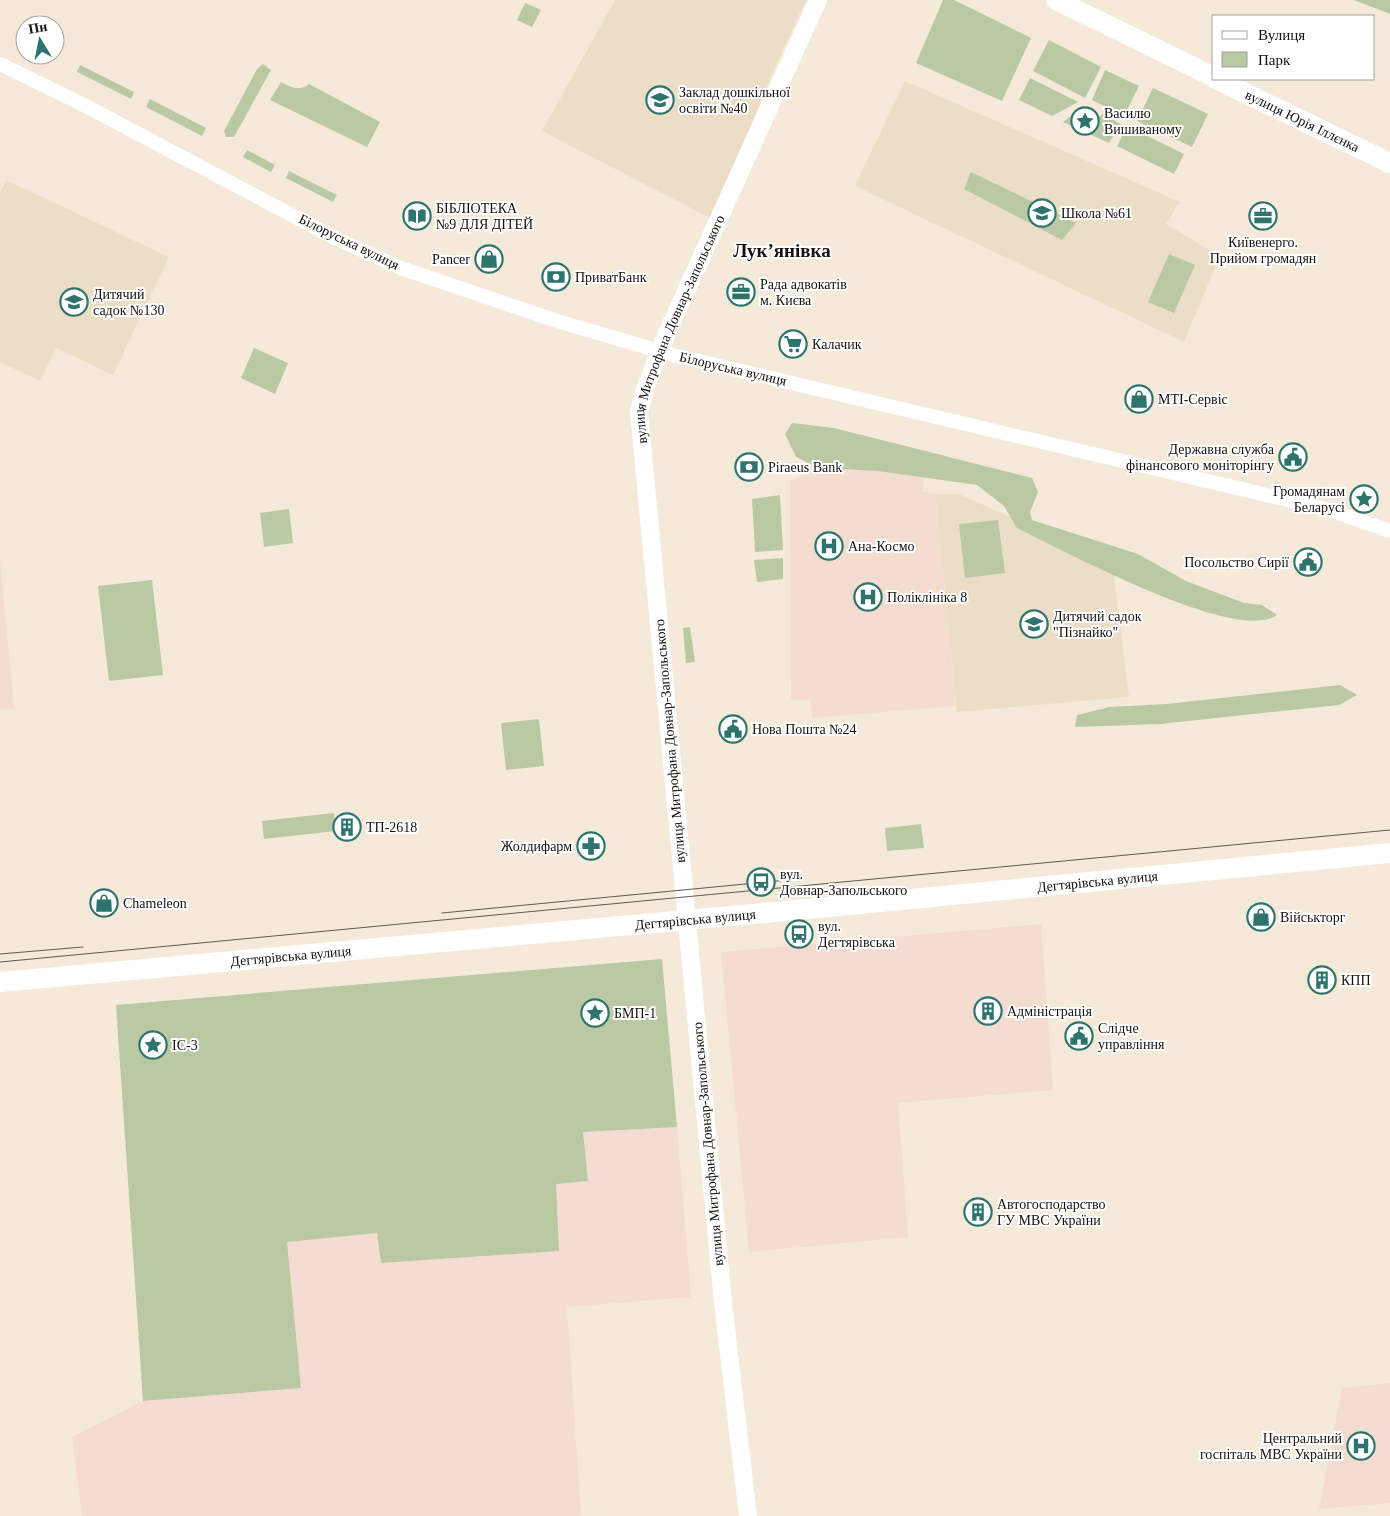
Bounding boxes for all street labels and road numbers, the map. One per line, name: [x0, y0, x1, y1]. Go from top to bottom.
street label: вулиця Юрія Іллєнка: [1243, 87, 1363, 155]
street label: Білоруська вулиця: [296, 211, 402, 273]
street label: вулиця Митрофана Довнар-Запольського: [631, 212, 727, 444]
street label: Білоруська вулиця: [678, 349, 789, 389]
street label: вулиця Митрофана Довнар-Запольського: [652, 619, 688, 863]
street label: Дегтярівська вулиця: [1036, 868, 1159, 894]
street label: Дегтярівська вулиця: [634, 906, 757, 932]
street label: Дегтярівська вулиця: [230, 943, 352, 969]
street label: вулиця Митрофана Довнар-Запольського: [690, 1022, 726, 1266]

